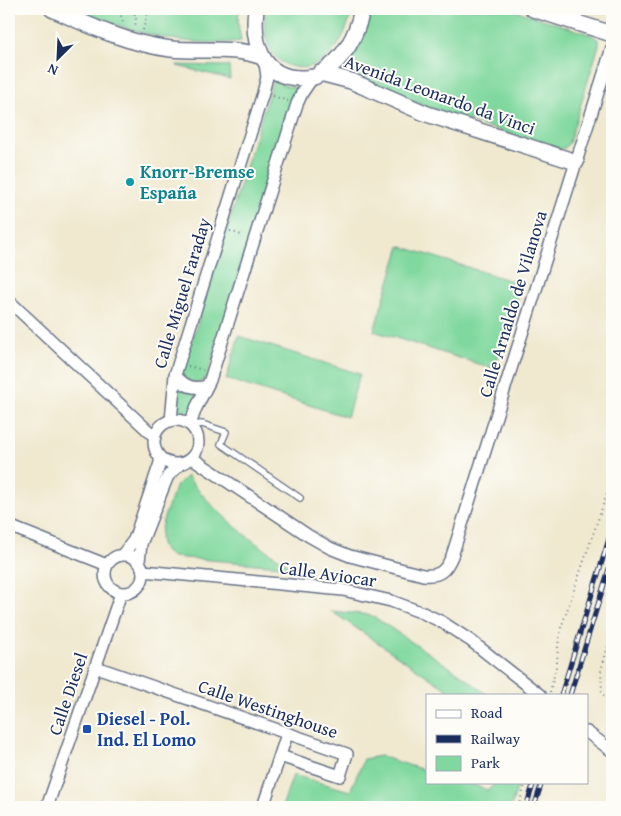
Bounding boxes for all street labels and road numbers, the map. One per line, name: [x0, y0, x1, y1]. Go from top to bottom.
street label: Avenida Leonardo da Vinci: [341, 47, 539, 142]
street label: Calle Arnaldo de Vilanova: [471, 207, 554, 401]
street label: Calle Miguel Faraday: [146, 214, 217, 371]
street label: Calle Aviocar: [278, 553, 379, 594]
street label: Calle Diesel: [41, 649, 94, 739]
street label: Calle Westinghouse: [195, 672, 342, 745]

